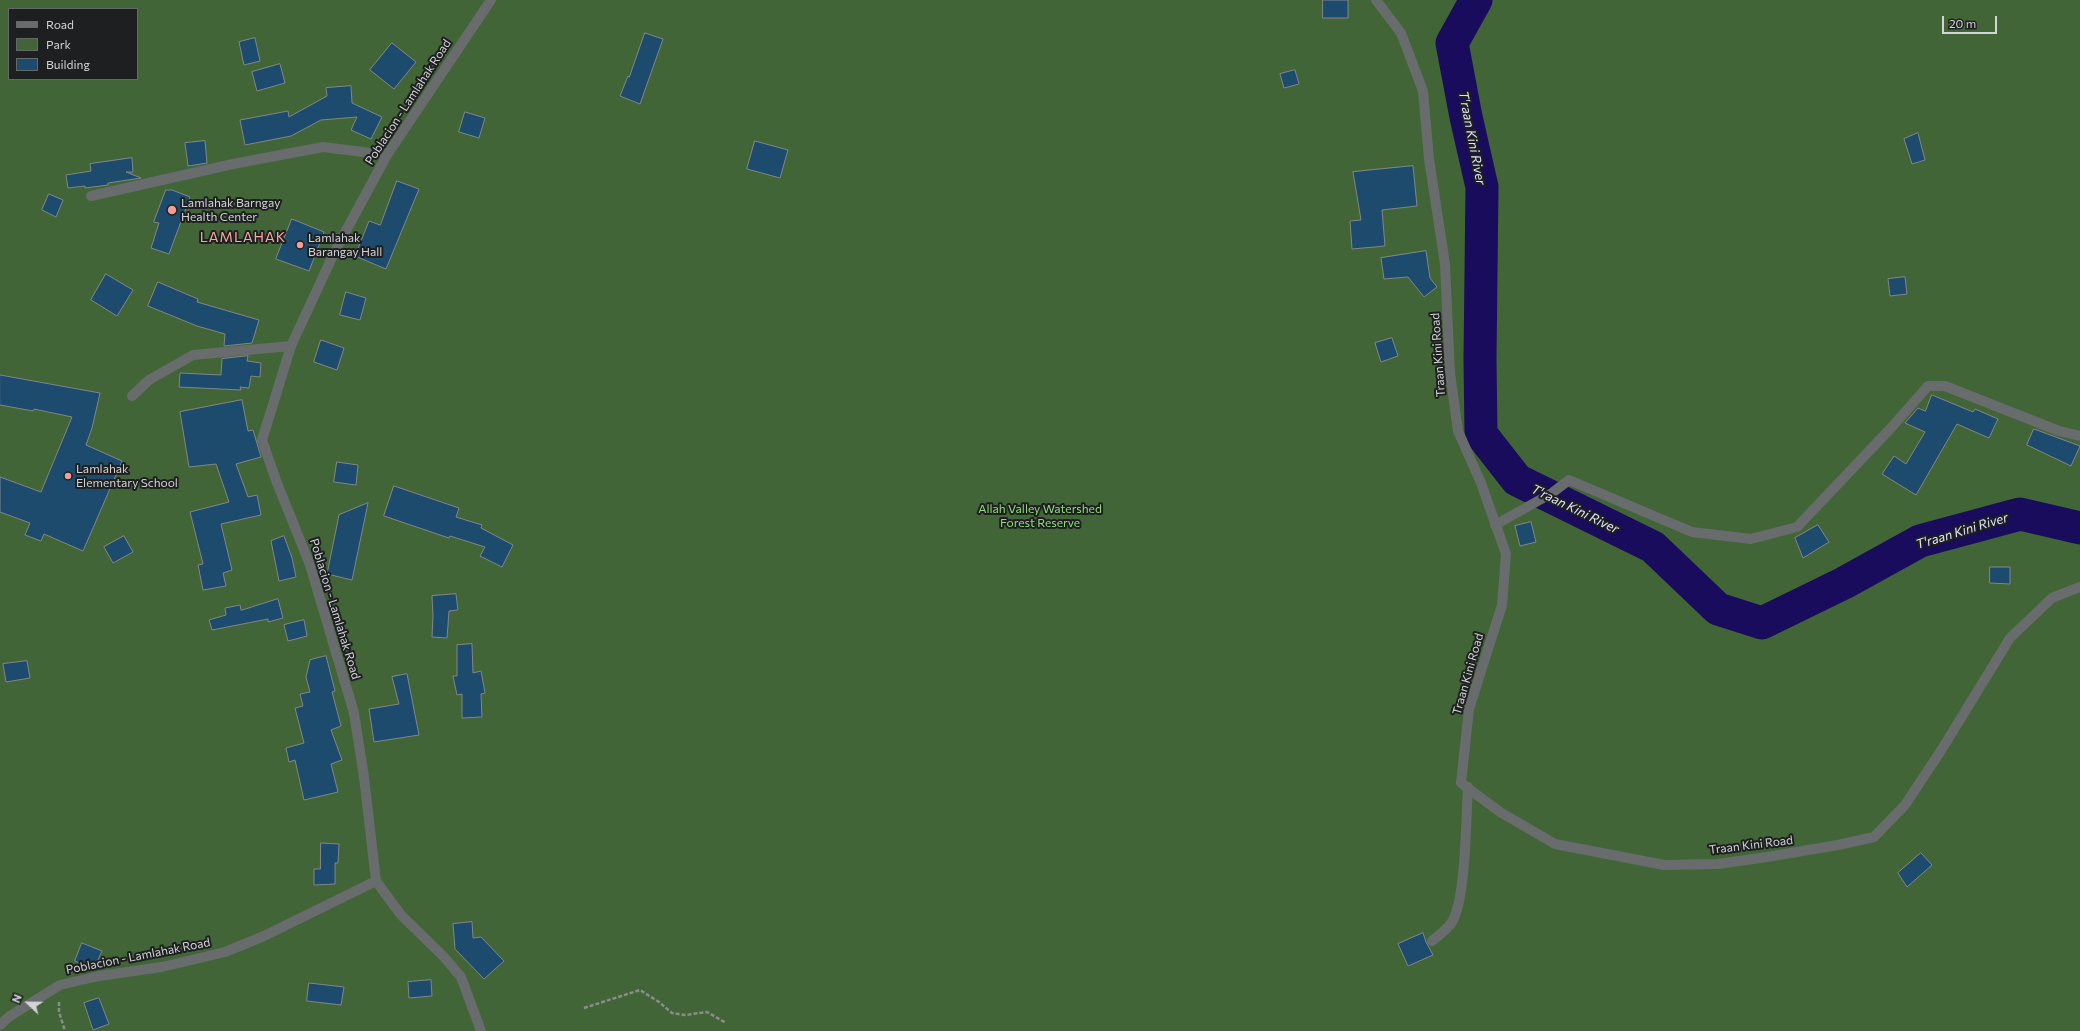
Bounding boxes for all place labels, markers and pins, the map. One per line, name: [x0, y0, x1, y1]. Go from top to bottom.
place label: Lamlahak Barngay Health Center: [181, 196, 280, 224]
marker: Lamlahak Barngay Health Center: [166, 204, 178, 216]
place label: Lamlahak Barangay Hall: [308, 231, 382, 259]
marker: Lamlahak Barangay Hall: [295, 240, 305, 250]
place label: Lamlahak Elementary School: [76, 462, 178, 490]
marker: Lamlahak Elementary School: [63, 471, 73, 481]

